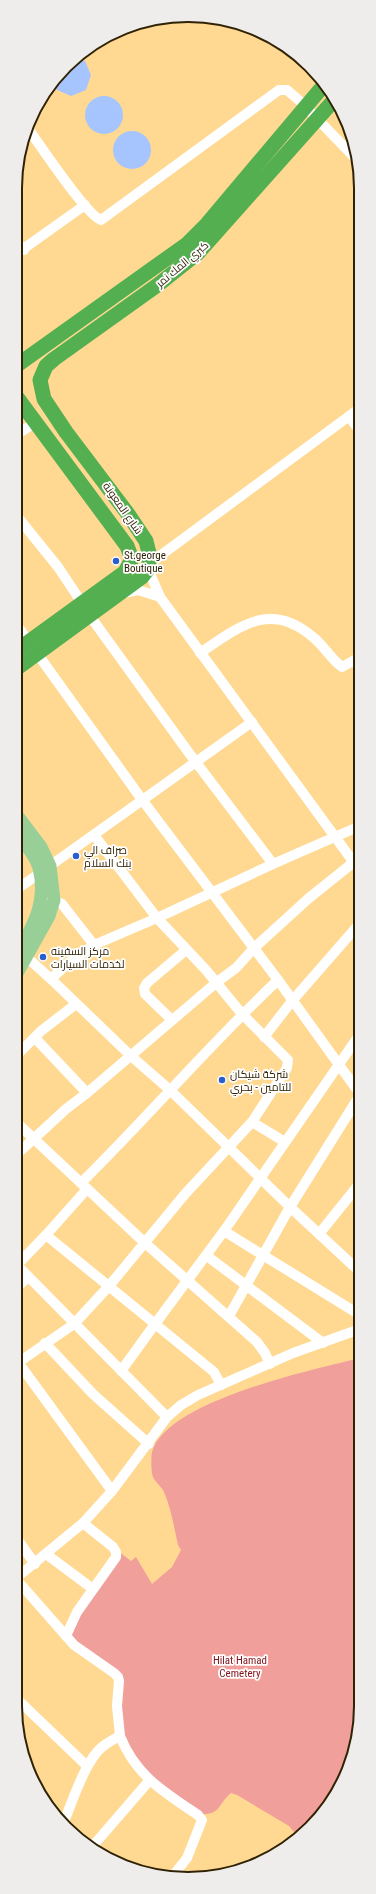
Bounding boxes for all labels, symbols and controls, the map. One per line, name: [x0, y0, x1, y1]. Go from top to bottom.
street label: كبري المك نمر: [153, 239, 213, 292]
street label: شارع المعونة: [99, 480, 145, 537]
place label: St.george Boutique: [124, 549, 166, 575]
marker: St.george Boutique: [111, 556, 121, 566]
place label: صراف الي بنك السلام: [84, 844, 131, 871]
marker: صراف الي بنك السلام: [71, 851, 81, 861]
place label: مركز السفينه لخدمات السيارات: [51, 945, 125, 971]
marker: مركز السفينه لخدمات السيارات: [38, 952, 48, 962]
place label: شركة شيكان للتامين - بحري: [230, 1068, 291, 1096]
marker: شركة شيكان للتامين - بحري: [217, 1075, 227, 1085]
park label: Hilat Hamad Cemetery: [213, 1654, 267, 1680]

